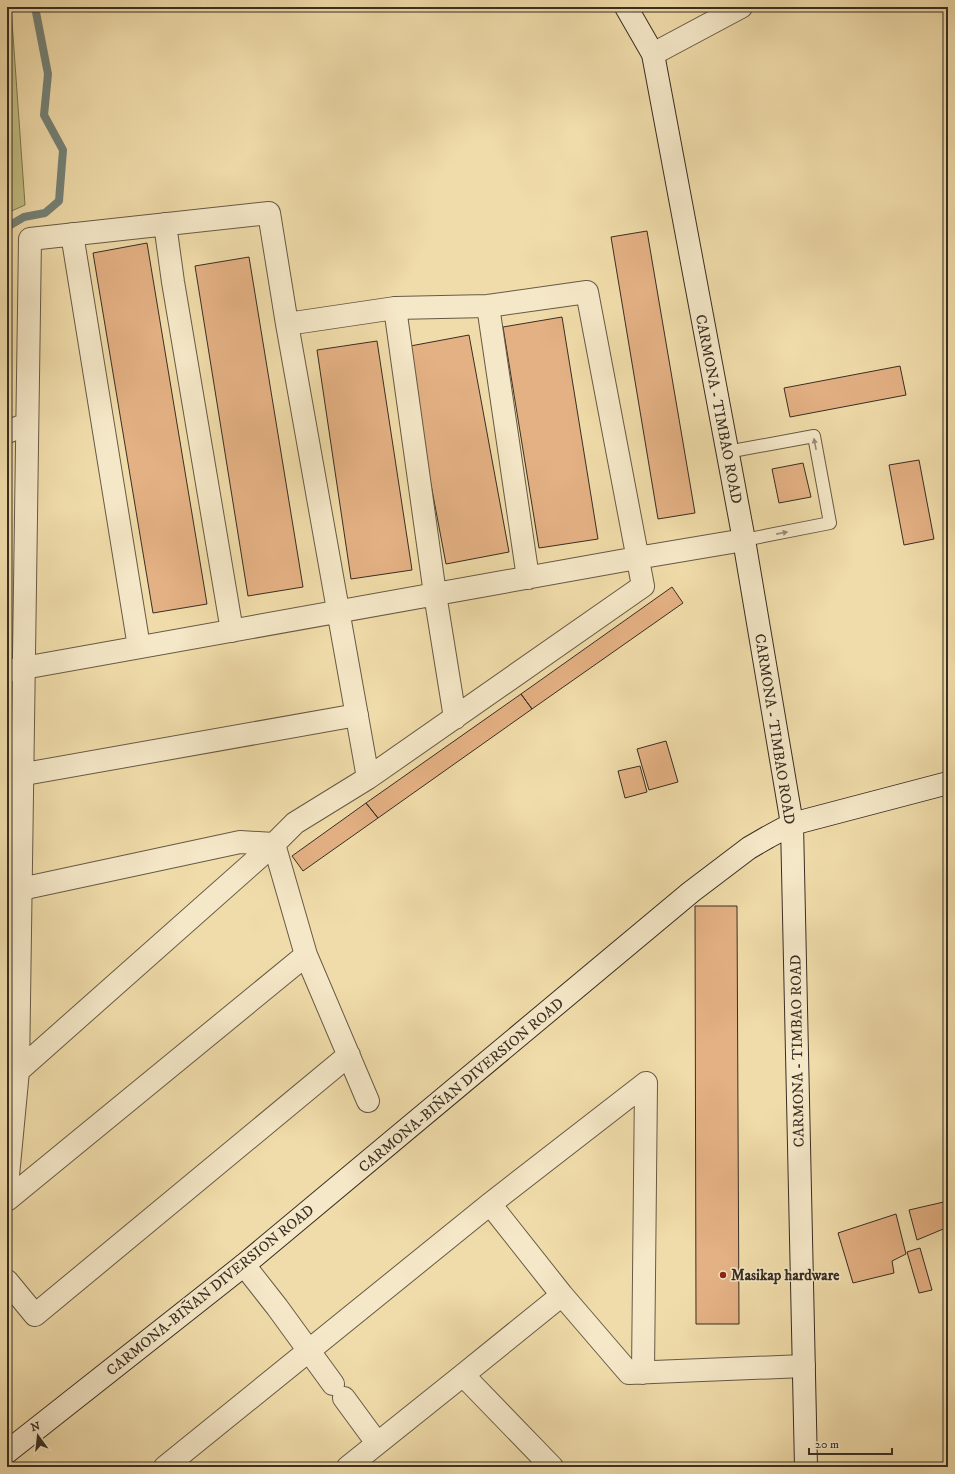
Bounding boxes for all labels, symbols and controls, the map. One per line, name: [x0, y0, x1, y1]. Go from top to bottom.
street label: CARMONA - TIMBAO ROAD: [691, 313, 746, 505]
one-way arrow: [812, 438, 818, 450]
one-way arrow: [776, 530, 788, 536]
street label: CARMONA - TIMBAO ROAD: [750, 632, 799, 826]
street label: CARMONA - TIMBAO ROAD: [786, 954, 809, 1147]
street label: CARMONA-BIÑAN DIVERSION ROAD: [354, 993, 568, 1177]
street label: CARMONA-BIÑAN DIVERSION ROAD: [102, 1200, 318, 1380]
place label: Masikap hardware: [731, 1266, 840, 1285]
marker: Masikap hardware: [718, 1270, 728, 1280]
north arrow: [18, 1416, 58, 1456]
text: N: [29, 1419, 42, 1435]
scale bar: [809, 1430, 892, 1456]
text: 20 m: [815, 1437, 839, 1452]

